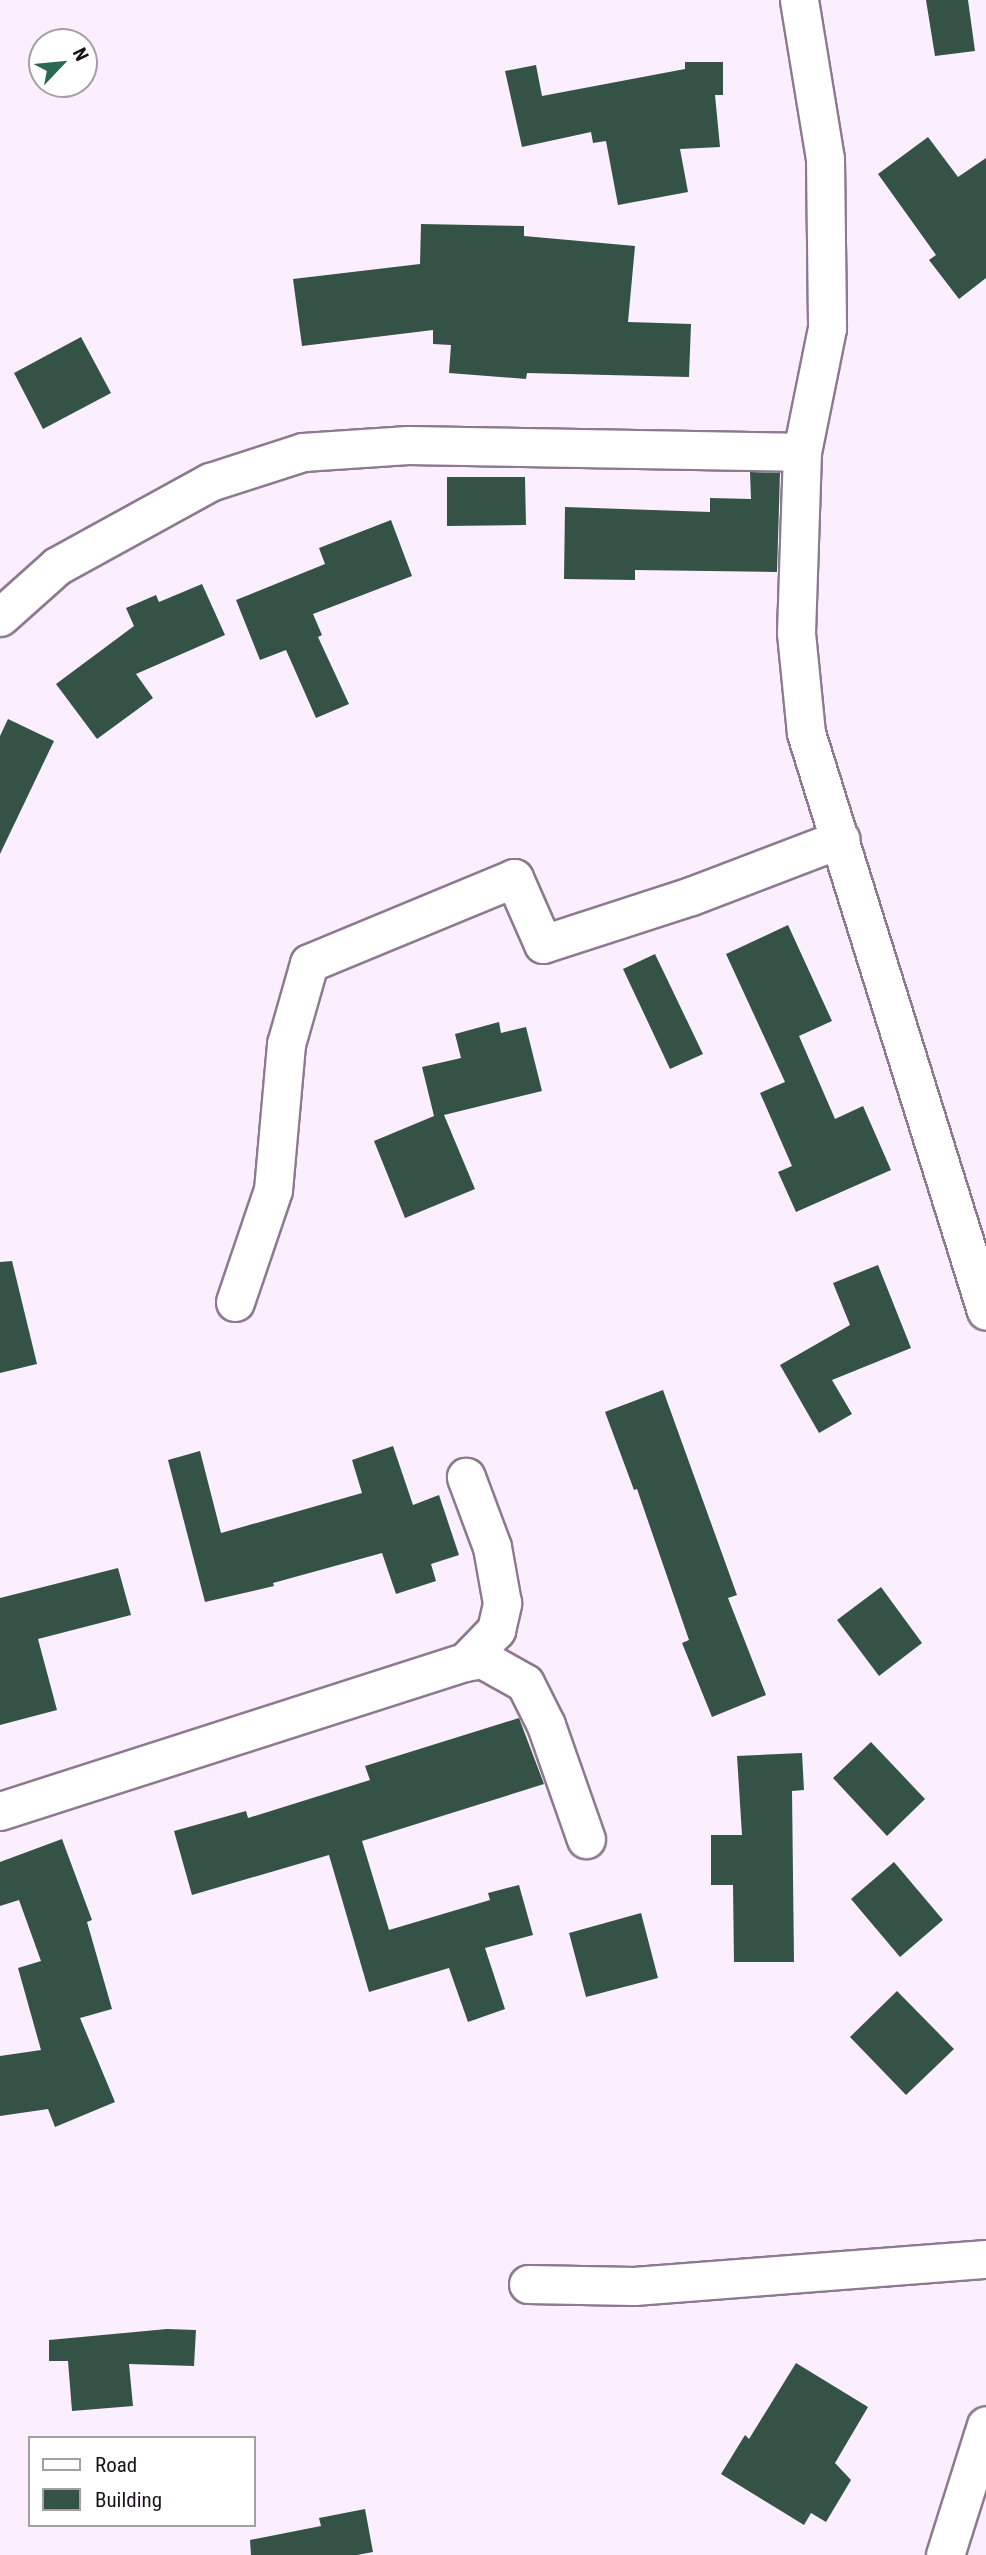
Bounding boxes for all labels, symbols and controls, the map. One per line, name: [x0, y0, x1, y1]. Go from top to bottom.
north arrow: [28, 28, 98, 98]
text: N: [68, 44, 93, 65]
legend: [28, 2436, 256, 2527]
text: Road: [95, 2453, 137, 2477]
text: Building: [95, 2488, 162, 2512]

